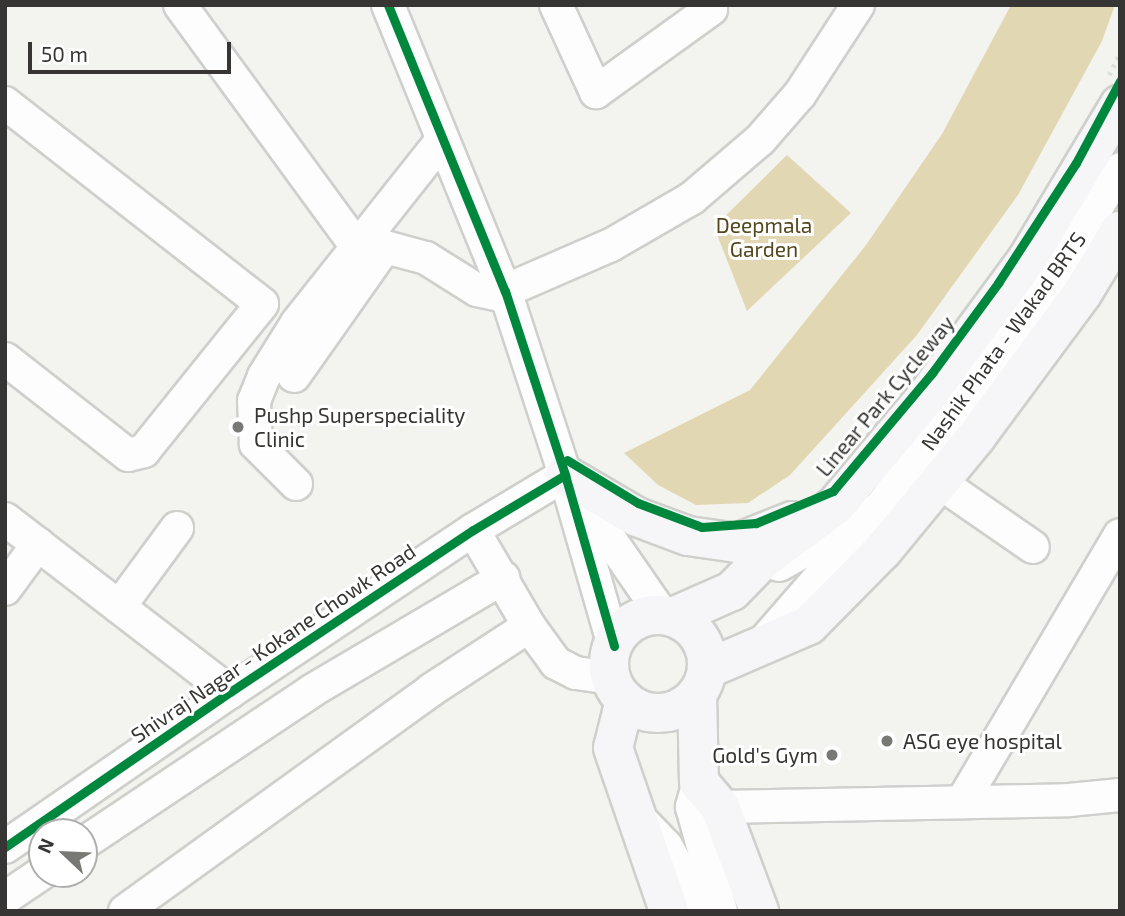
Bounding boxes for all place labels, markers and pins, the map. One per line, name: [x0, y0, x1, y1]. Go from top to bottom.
place label: Pushp Superspeciality Clinic: [254, 402, 465, 452]
marker: Pushp Superspeciality Clinic: [228, 417, 248, 437]
place label: ASG eye hospital: [903, 728, 1062, 754]
marker: ASG eye hospital: [877, 731, 897, 751]
place label: Gold's Gym: [712, 742, 818, 768]
marker: Gold's Gym: [824, 747, 840, 763]

